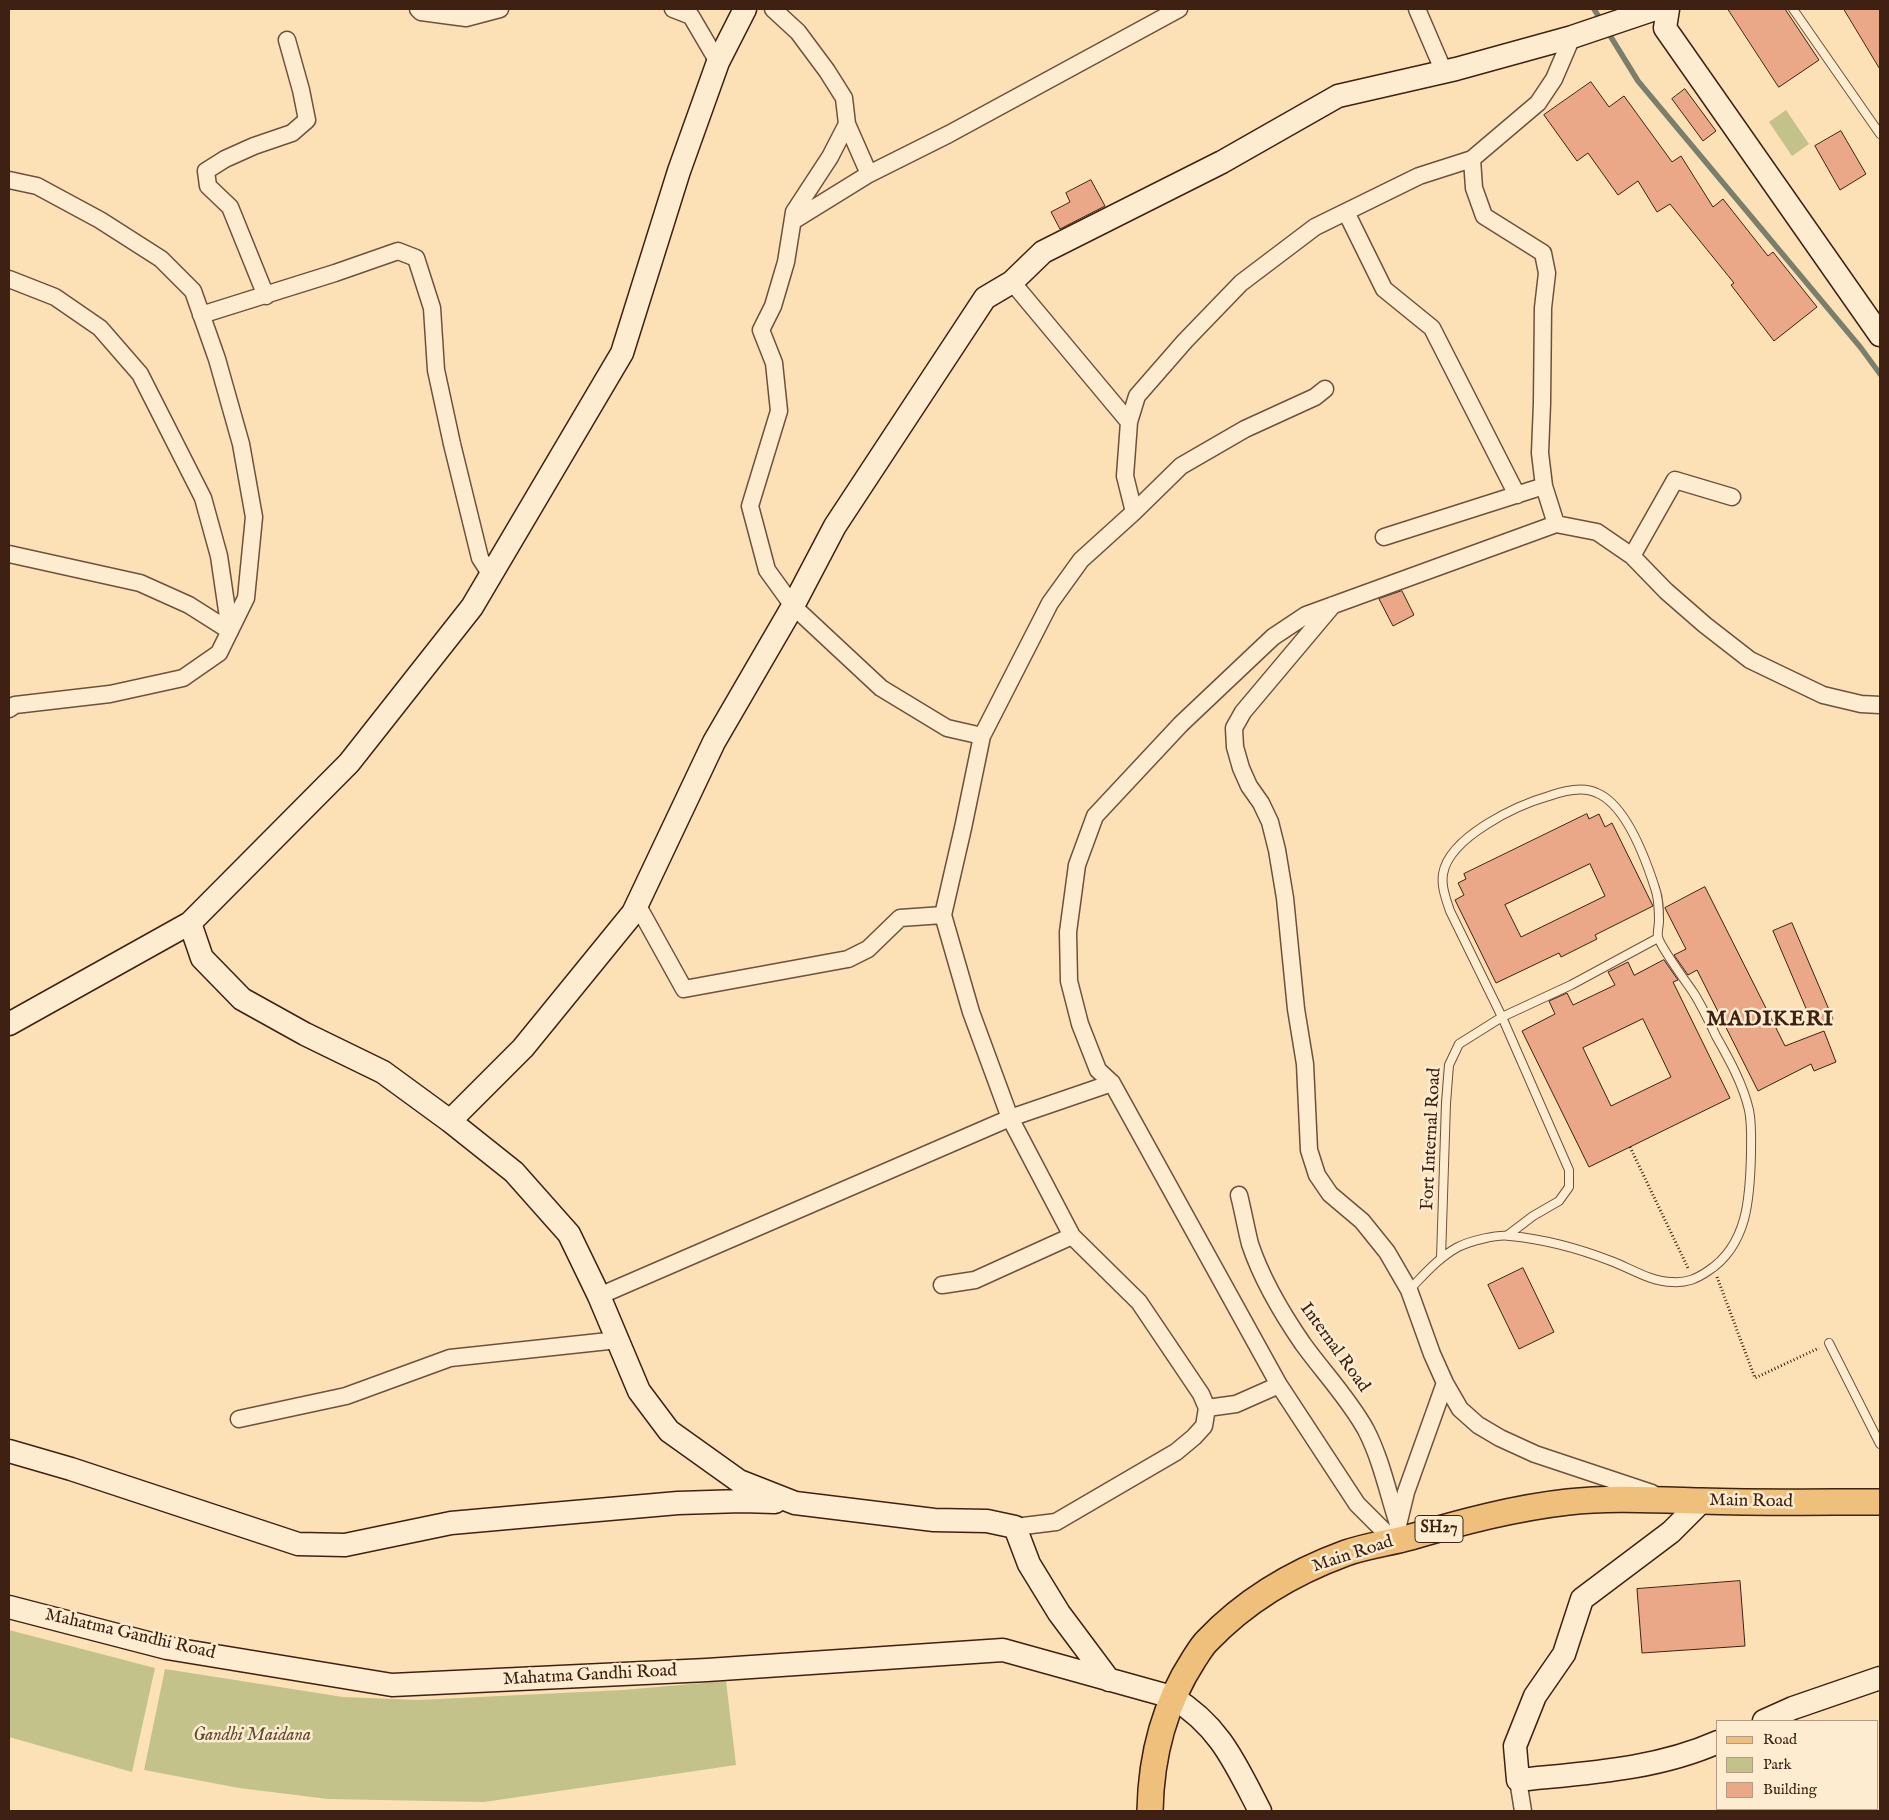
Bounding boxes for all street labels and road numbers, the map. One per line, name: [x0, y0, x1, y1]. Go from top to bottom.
street label: Fort Internal Road: [1417, 1067, 1447, 1211]
street label: Internal Road: [1294, 1299, 1374, 1397]
street label: Main Road: [1709, 1490, 1793, 1514]
road number: SH27: [1415, 1516, 1463, 1542]
street label: Main Road: [1310, 1532, 1396, 1578]
street label: Mahatma Gandhi Road: [43, 1605, 217, 1665]
street label: Mahatma Gandhi Road: [502, 1661, 678, 1691]

